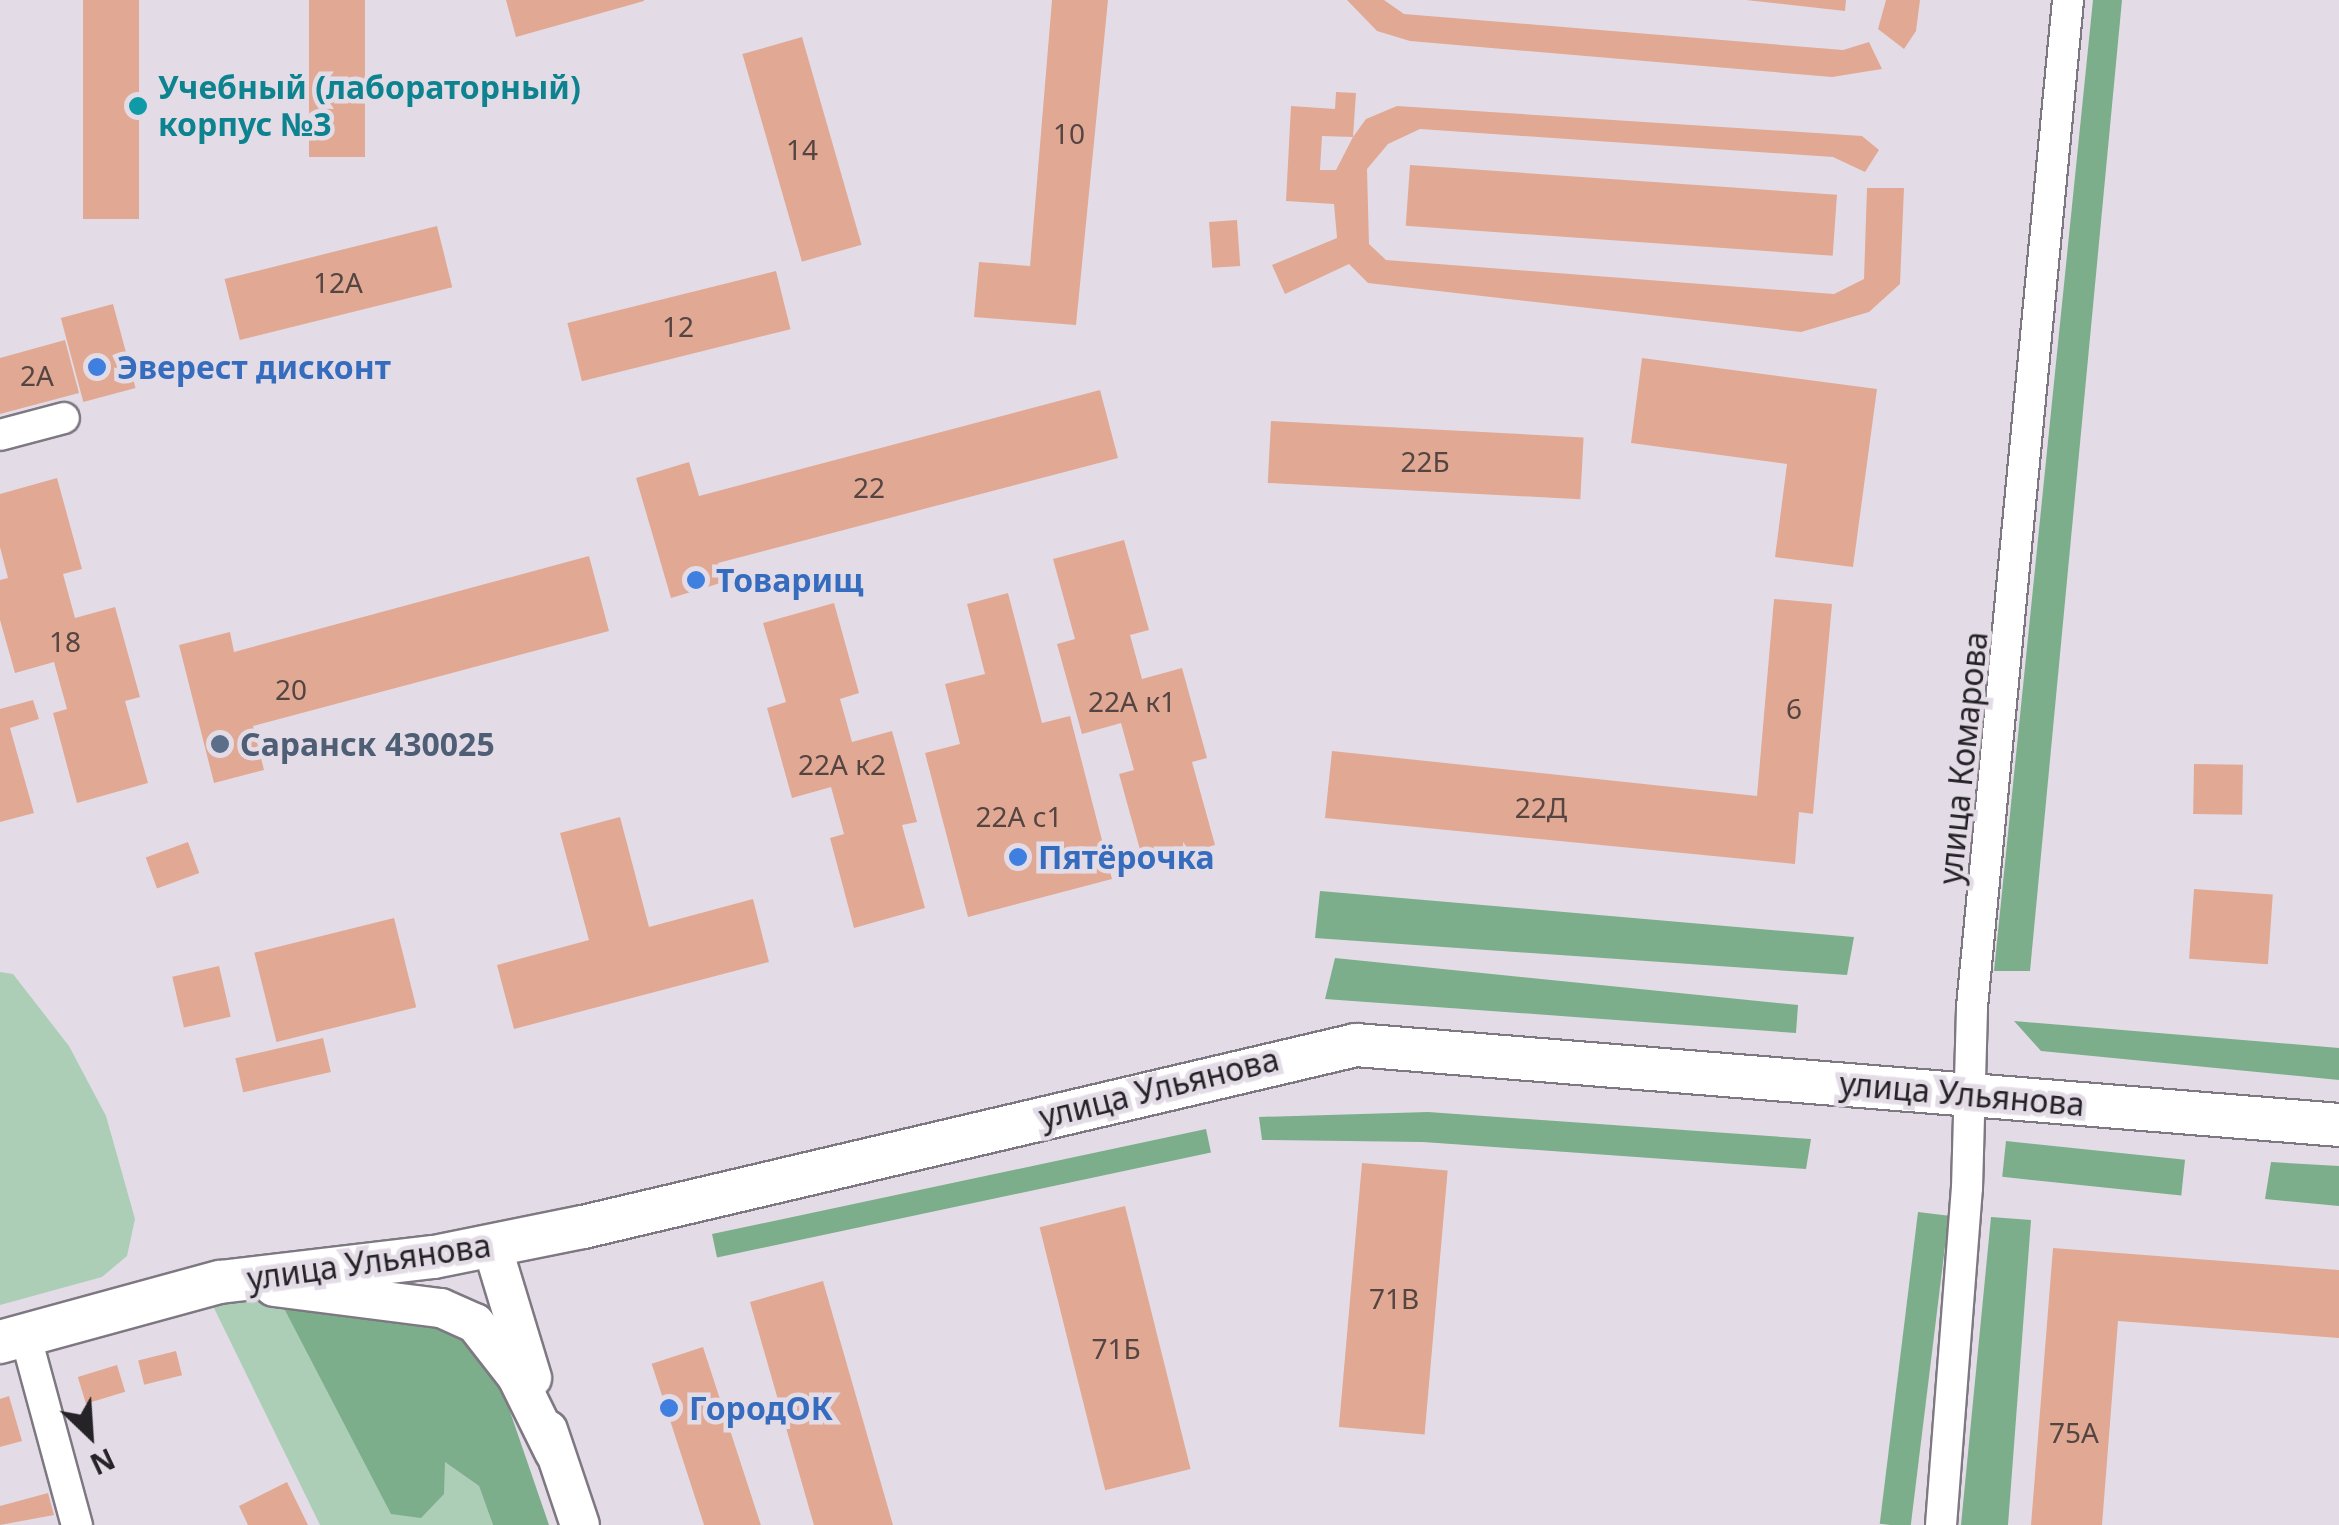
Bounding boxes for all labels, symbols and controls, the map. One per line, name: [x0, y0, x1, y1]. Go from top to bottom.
place label: Учебный (лабораторный) корпус №3: [158, 69, 581, 144]
marker: Учебный (лабораторный) корпус №3: [127, 95, 149, 117]
house number: 10: [1053, 116, 1085, 150]
house number: 14: [786, 132, 818, 166]
house number: 12А: [313, 265, 363, 299]
house number: 12: [662, 309, 694, 343]
place label: Эверест дисконт: [117, 348, 391, 386]
marker: Эверест дисконт: [86, 356, 108, 378]
house number: 2А: [20, 358, 54, 392]
house number: 22Б: [1400, 444, 1450, 478]
house number: 22: [853, 470, 885, 504]
place label: Товарищ: [716, 561, 864, 599]
marker: Товарищ: [685, 569, 707, 591]
house number: 18: [49, 624, 81, 658]
street label: улица Комарова: [1931, 630, 1995, 886]
house number: 20: [275, 672, 307, 706]
house number: 22А к1: [1088, 684, 1176, 718]
house number: 6: [1786, 691, 1802, 725]
place label: Саранск 430025: [240, 725, 495, 763]
marker: Саранск 430025: [209, 733, 231, 755]
house number: 22А к2: [798, 747, 886, 781]
house number: 22Д: [1515, 790, 1567, 824]
house number: 22А с1: [976, 799, 1062, 833]
place label: Пятёрочка: [1038, 838, 1215, 876]
marker: Пятёрочка: [1007, 846, 1029, 868]
street label: улица Ульянова: [1035, 1040, 1283, 1136]
street label: улица Ульянова: [1838, 1064, 2086, 1124]
street label: улица Ульянова: [245, 1226, 493, 1298]
house number: 71В: [1369, 1281, 1419, 1315]
house number: 71Б: [1091, 1331, 1141, 1365]
north arrow: [40, 1385, 140, 1485]
place label: ГородОК: [689, 1389, 833, 1427]
marker: ГородОК: [658, 1397, 680, 1419]
house number: 75А: [2049, 1415, 2099, 1449]
text: N: [84, 1440, 121, 1484]

